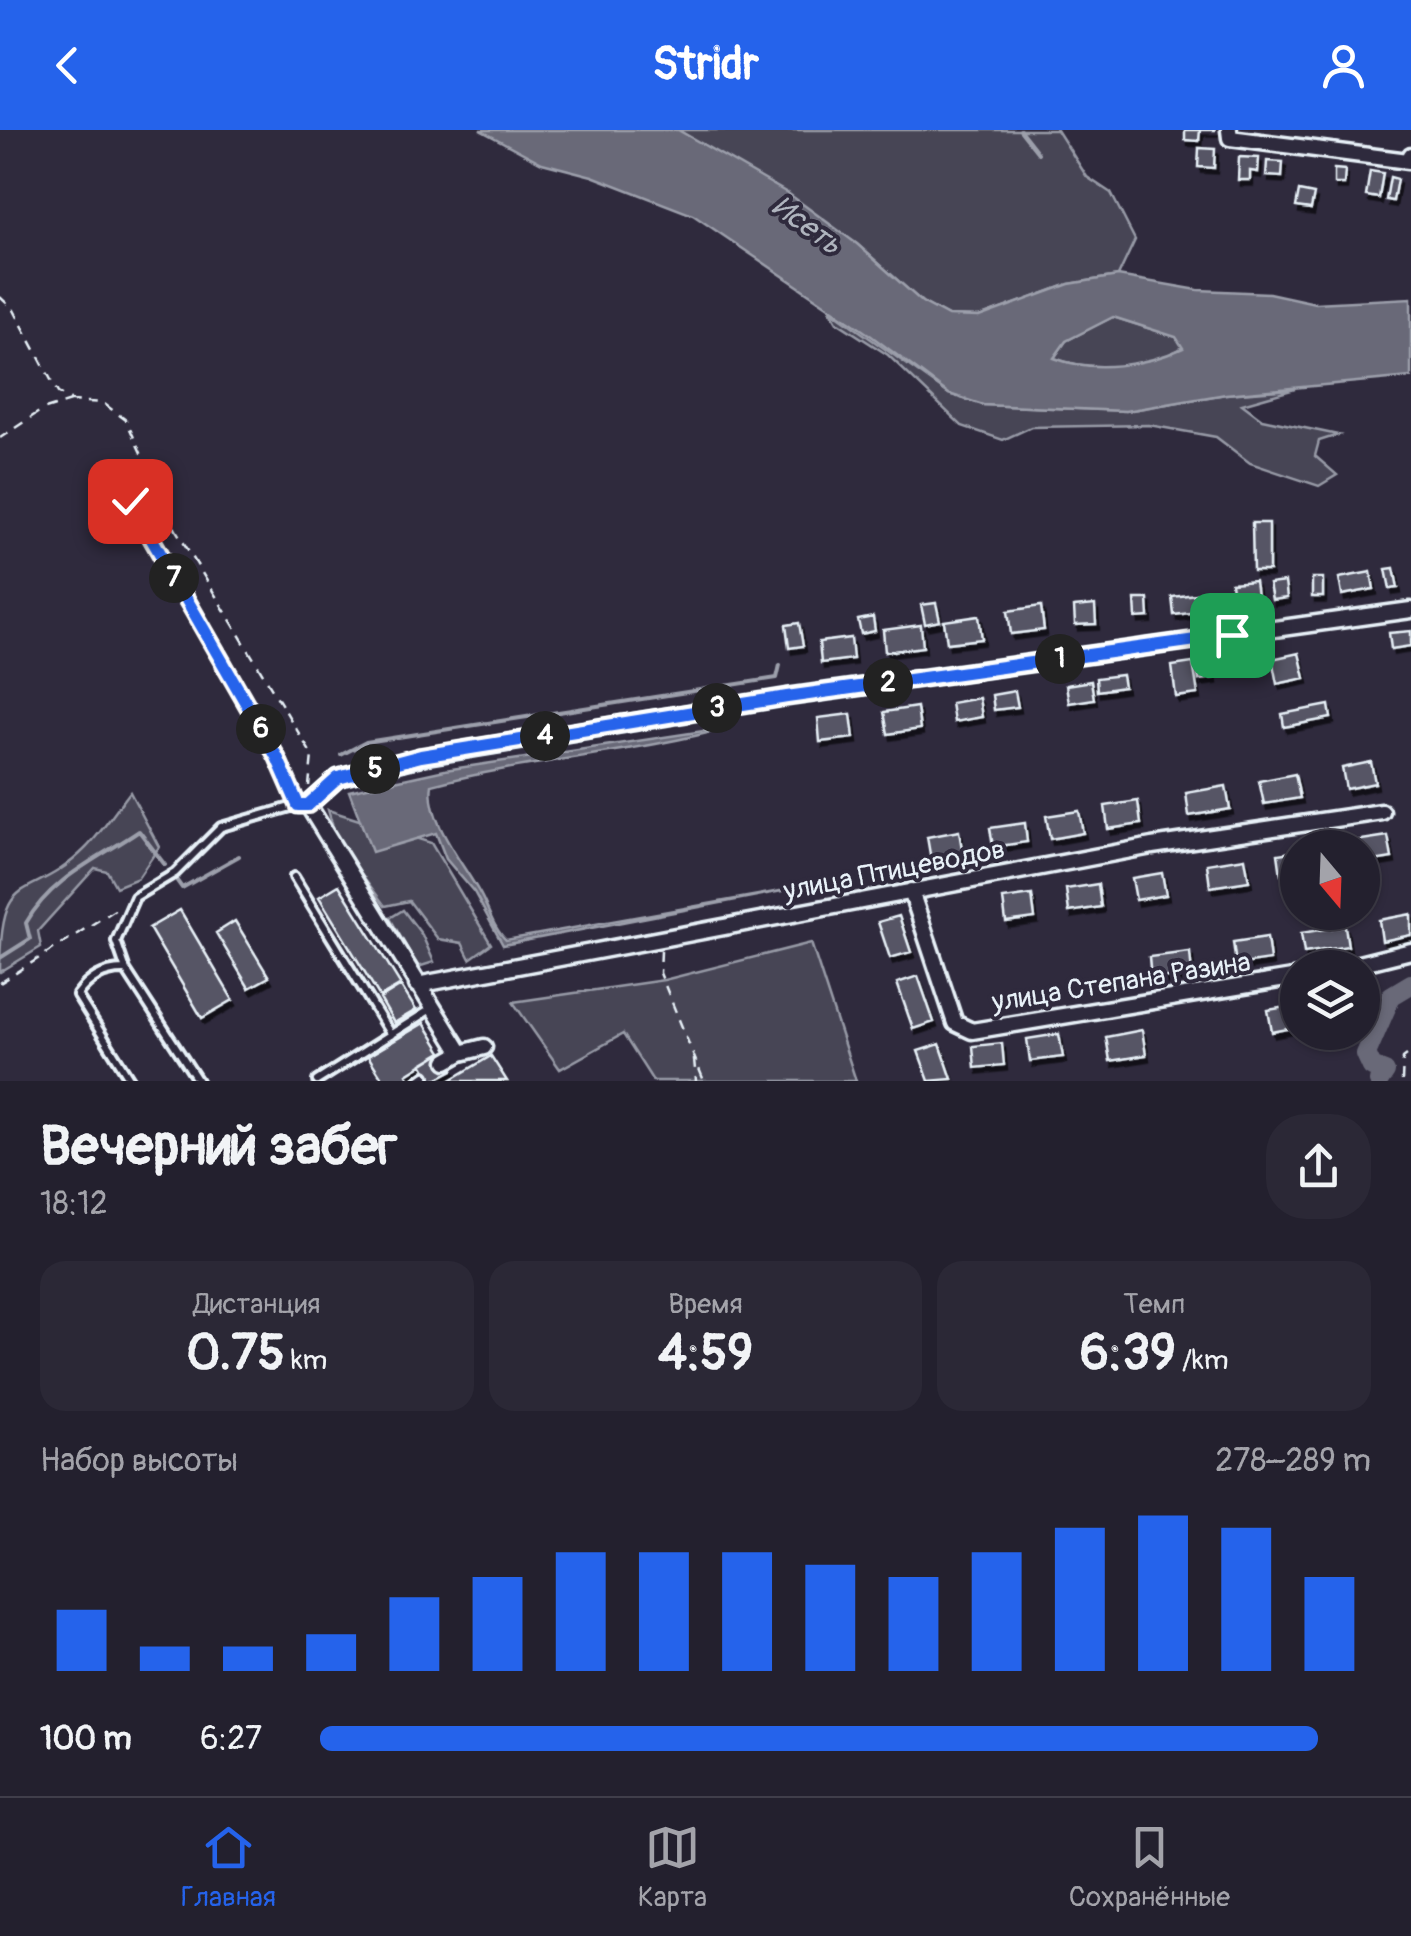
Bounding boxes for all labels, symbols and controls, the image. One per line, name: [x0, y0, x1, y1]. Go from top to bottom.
text: Stridr: [652, 37, 759, 93]
icon: back: [40, 38, 95, 93]
icon: person: [1316, 38, 1371, 93]
water label: Исеть: [765, 188, 849, 263]
pin: [88, 459, 173, 544]
icon: check: [103, 474, 158, 529]
pin: 7: [149, 553, 199, 603]
text: 7: [167, 560, 181, 595]
pin: [1190, 593, 1275, 678]
icon: arrive: [1205, 608, 1260, 663]
pin: 1: [1035, 634, 1085, 684]
text: 1: [1055, 641, 1065, 676]
pin: 2: [863, 658, 913, 708]
text: 2: [880, 665, 896, 700]
pin: 3: [692, 683, 742, 733]
text: 3: [709, 690, 725, 725]
pin: 6: [236, 704, 286, 754]
text: 6: [253, 711, 269, 746]
pin: 4: [520, 711, 570, 761]
text: 4: [537, 718, 553, 753]
pin: 5: [350, 744, 400, 794]
text: 5: [367, 751, 383, 786]
north arrow: [1280, 830, 1380, 930]
map controls: [1280, 830, 1380, 1050]
street label: улица Птицеводов: [780, 832, 1008, 909]
street label: улица Степана Разина: [989, 945, 1253, 1020]
button: layers: [1280, 950, 1380, 1050]
text: Вечерний забег: [40, 1112, 397, 1181]
button: share: [1266, 1114, 1371, 1219]
text: 18:12: [40, 1184, 108, 1224]
text: Дистанция: [193, 1287, 320, 1322]
text: Время: [668, 1287, 743, 1322]
text: Темп: [1123, 1287, 1185, 1322]
text: 0.75: [186, 1322, 285, 1385]
text: 4:59: [658, 1322, 753, 1385]
text: 6:39: [1080, 1322, 1176, 1385]
text: km: [285, 1343, 327, 1378]
text: /km: [1176, 1343, 1229, 1378]
text: Набор высоты: [40, 1441, 238, 1481]
text: 278–289 m: [1215, 1441, 1371, 1481]
text: 100 m: [40, 1719, 132, 1759]
text: 6:27: [200, 1719, 262, 1759]
tab: Главная: [181, 1820, 276, 1915]
tab: Карта: [638, 1820, 707, 1915]
tab: Сохранённые: [1069, 1820, 1230, 1915]

